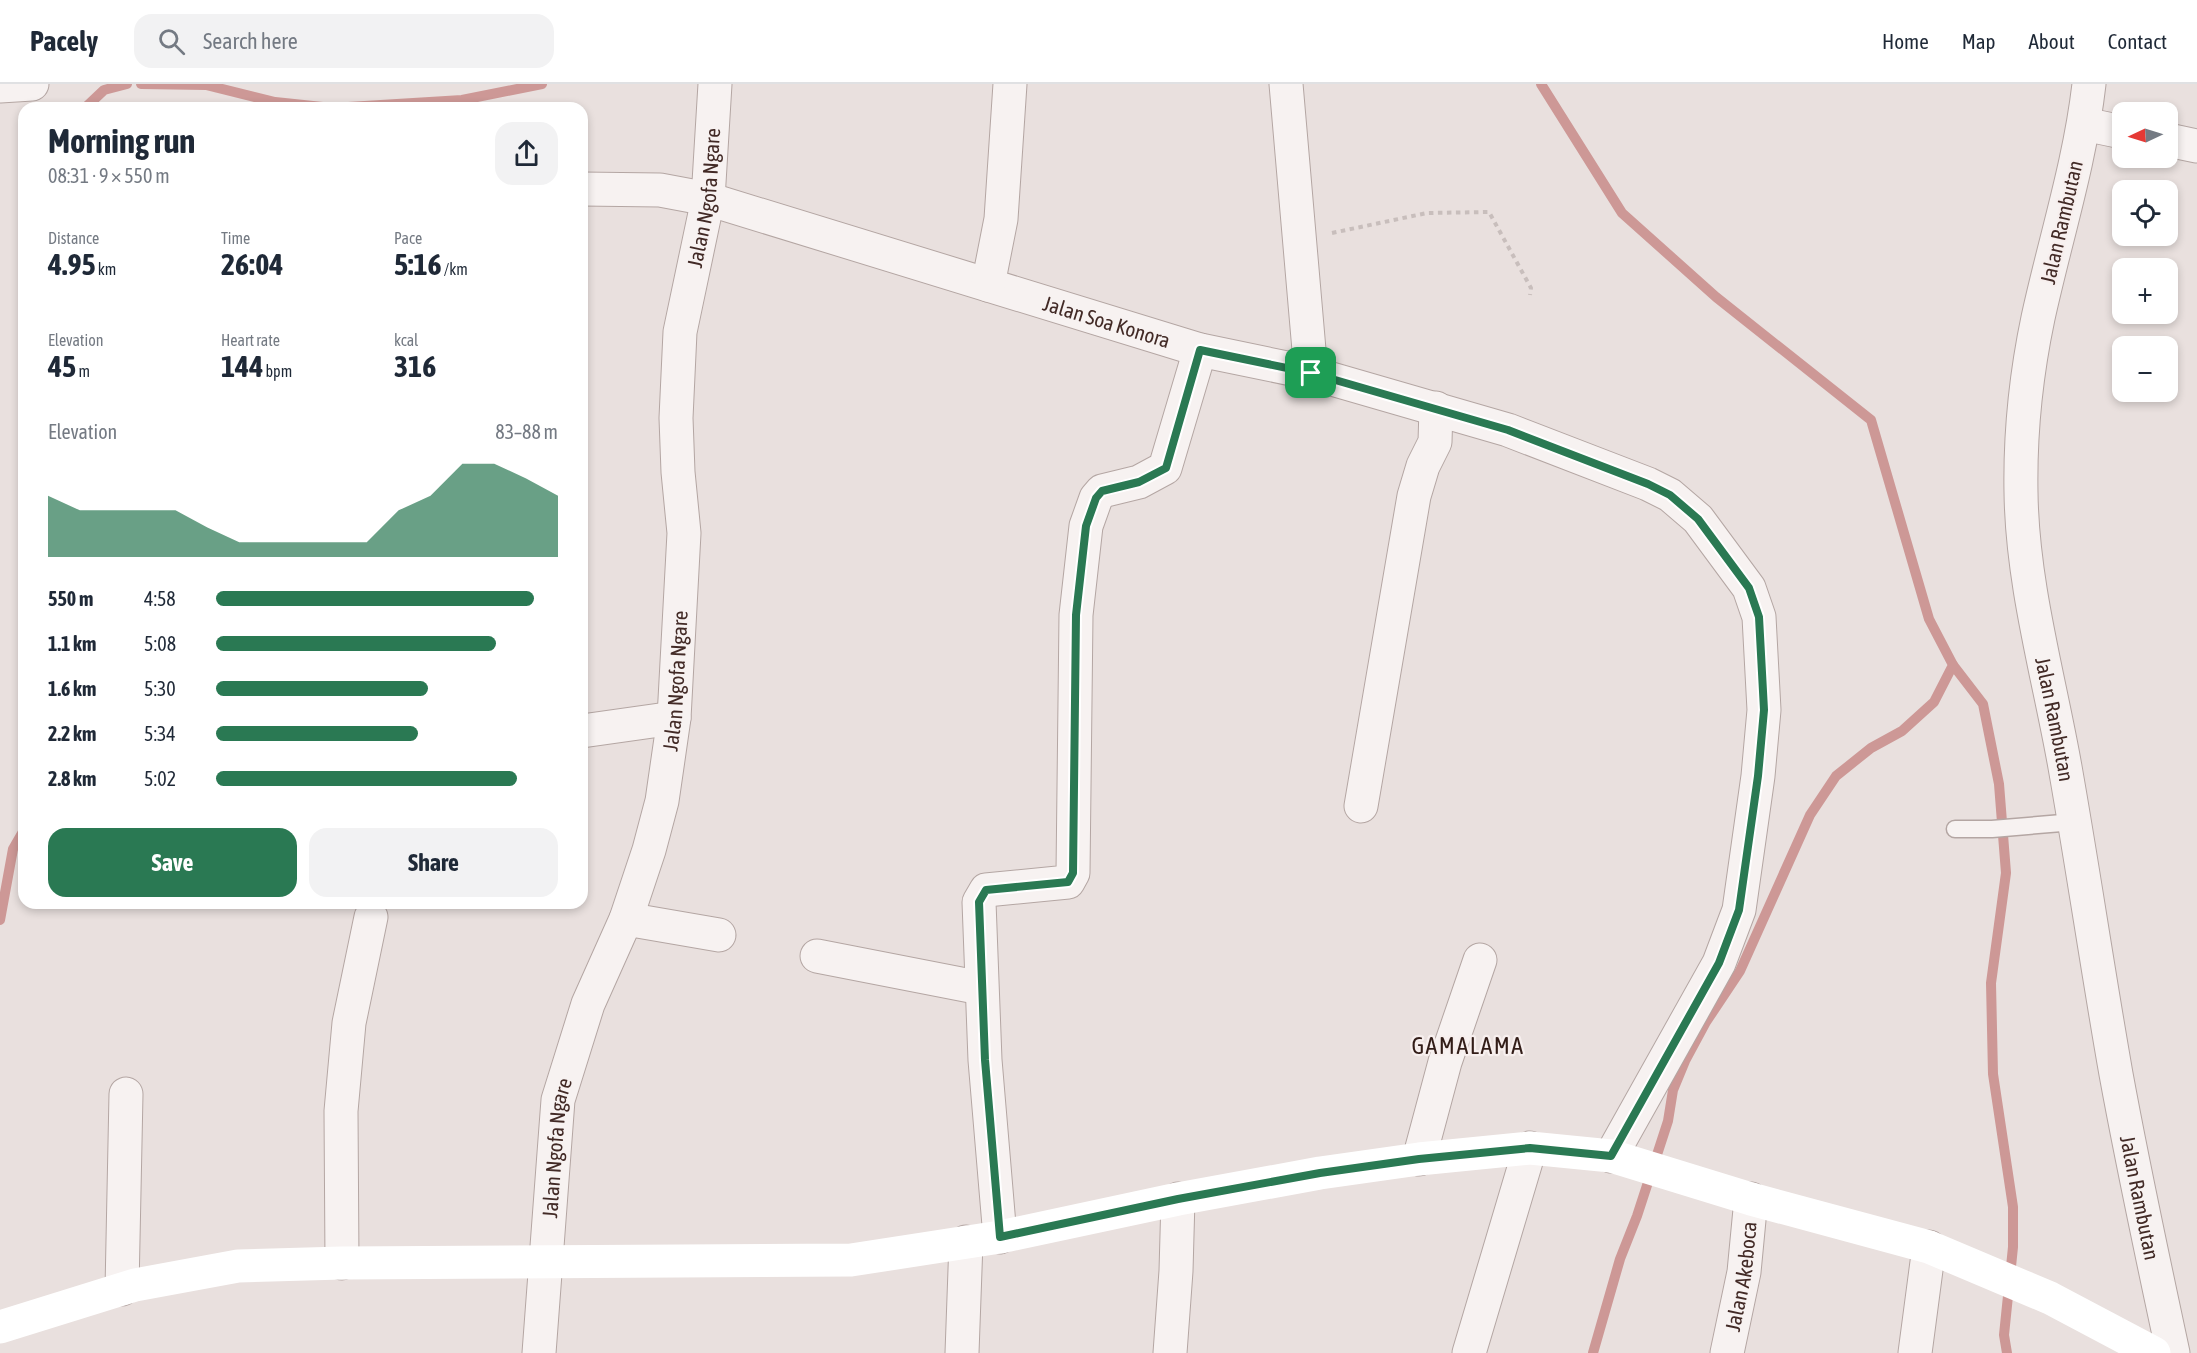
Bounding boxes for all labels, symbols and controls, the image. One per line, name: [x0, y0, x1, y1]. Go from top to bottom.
search box: [134, 14, 554, 68]
text: Pacely: [30, 25, 98, 57]
icon: search: [155, 25, 188, 58]
text: Search here: [203, 28, 298, 54]
text: Home: [1882, 29, 1929, 53]
text: Map: [1962, 29, 1996, 53]
text: About: [2029, 29, 2075, 53]
text: Contact: [2108, 29, 2167, 53]
north arrow: [2112, 102, 2178, 168]
map controls: [2112, 102, 2178, 402]
text: Morning run: [48, 122, 195, 160]
button: share: [495, 122, 558, 185]
street label: Jalan Ngofa Ngare: [682, 127, 724, 270]
street label: Jalan Rambutan: [2035, 158, 2087, 286]
text: 08:31 · 9 × 550 m: [48, 164, 170, 187]
button: locate: [2112, 180, 2178, 246]
text: Distance: [48, 229, 99, 247]
text: Time: [221, 229, 250, 247]
text: Pace: [394, 229, 422, 247]
text: 4.95: [48, 247, 96, 281]
text: 26:04: [221, 247, 283, 281]
text: 5:16: [394, 247, 442, 281]
button: +: [2112, 258, 2178, 324]
text: km: [96, 260, 116, 278]
text: /km: [442, 260, 468, 278]
street label: Jalan Soa Konora: [1040, 291, 1173, 352]
text: Elevation: [48, 331, 103, 349]
text: Heart rate: [221, 331, 280, 349]
text: kcal: [394, 331, 418, 349]
button: −: [2112, 336, 2178, 402]
pin: [1285, 347, 1336, 398]
text: 45: [48, 349, 76, 383]
text: 144: [221, 349, 263, 383]
text: 316: [394, 349, 436, 383]
icon: arrive: [1294, 356, 1327, 389]
text: m: [76, 362, 90, 380]
text: bpm: [263, 362, 292, 380]
text: Elevation: [48, 420, 117, 443]
text: 83–88 m: [495, 420, 558, 443]
text: 550 m: [48, 587, 93, 610]
text: 4:58: [144, 587, 176, 610]
street label: Jalan Ngofa Ngare: [657, 610, 692, 752]
text: 1.1 km: [48, 632, 96, 655]
text: 5:08: [144, 632, 176, 655]
street label: Jalan Rambutan: [2031, 655, 2079, 783]
text: 1.6 km: [48, 677, 96, 700]
text: 5:30: [144, 677, 176, 700]
text: 2.2 km: [48, 722, 96, 745]
text: 5:34: [144, 722, 176, 745]
text: 2.8 km: [48, 767, 96, 790]
text: 5:02: [144, 767, 176, 790]
button: Save: [48, 828, 297, 897]
button: Share: [309, 828, 558, 897]
district label: GAMALAMA: [1411, 1032, 1525, 1059]
street label: Jalan Ngofa Ngare: [537, 1075, 576, 1219]
street label: Jalan Rambutan: [2116, 1133, 2165, 1262]
street label: Jalan Akeboca: [1720, 1220, 1761, 1333]

